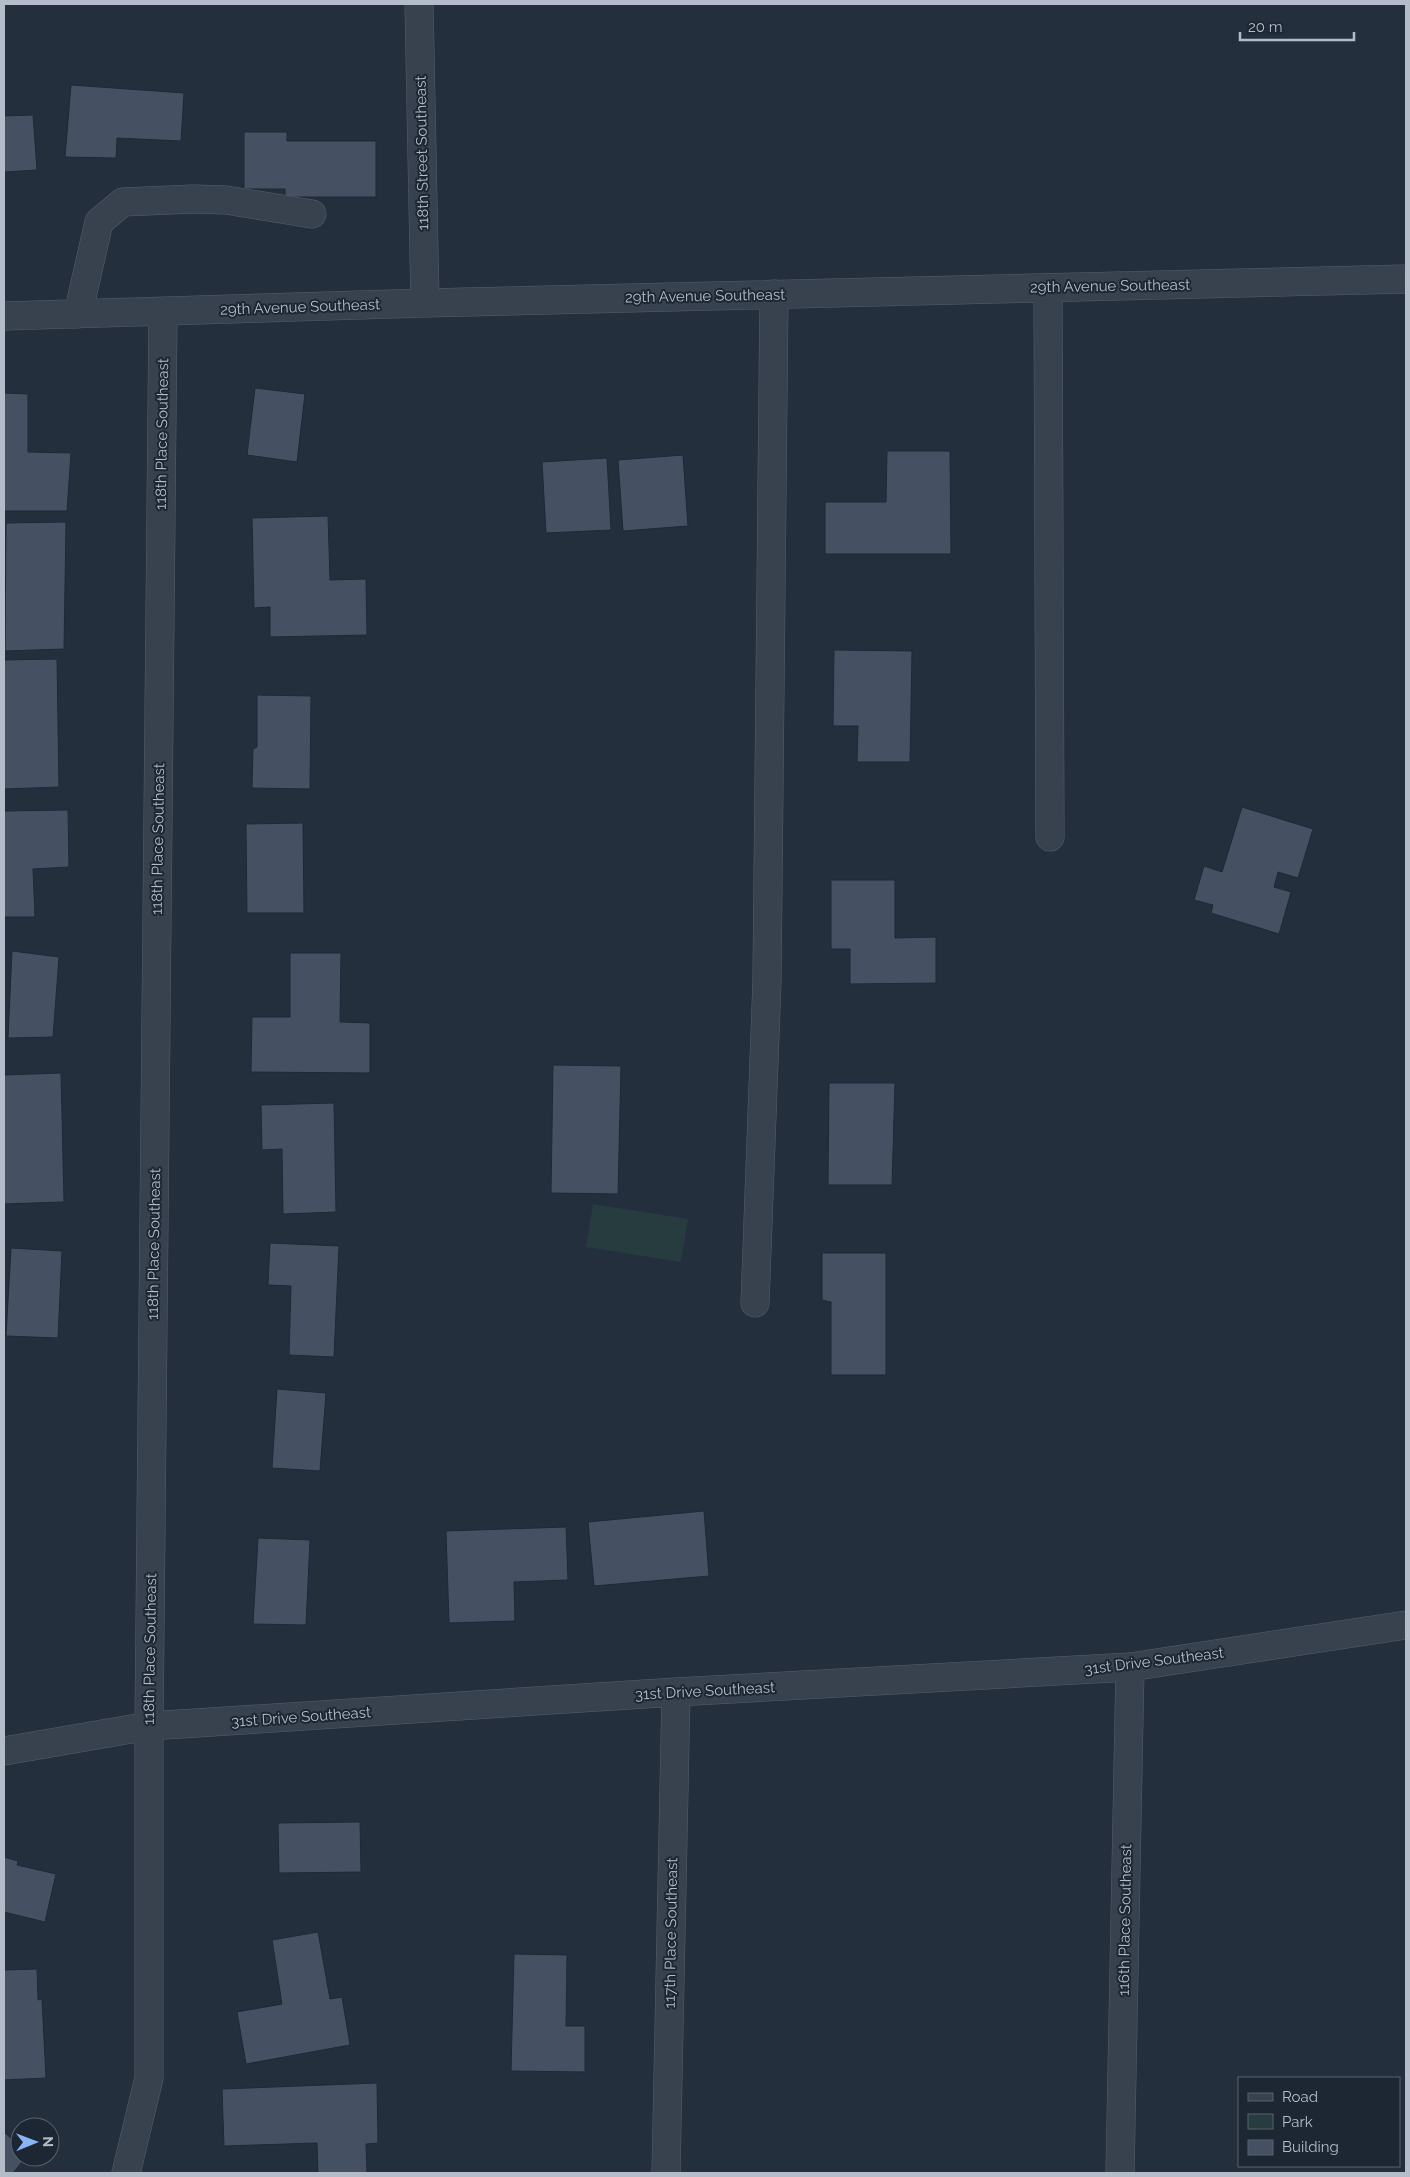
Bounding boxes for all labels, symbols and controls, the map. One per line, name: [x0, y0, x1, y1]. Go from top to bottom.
scale bar: [1240, 10, 1354, 42]
text: 20 m: [1248, 18, 1283, 36]
street label: 118th Street Southeast: [412, 76, 432, 230]
street label: 29th Avenue Southeast: [1030, 276, 1190, 296]
street label: 29th Avenue Southeast: [625, 286, 785, 306]
street label: 29th Avenue Southeast: [220, 295, 380, 319]
street label: 118th Place Southeast: [152, 358, 172, 510]
street label: 118th Place Southeast: [148, 763, 168, 915]
street label: 118th Place Southeast: [144, 1168, 164, 1320]
street label: 118th Place Southeast: [140, 1573, 160, 1725]
street label: 31st Drive Southeast: [1083, 1644, 1225, 1678]
street label: 31st Drive Southeast: [635, 1678, 775, 1704]
street label: 31st Drive Southeast: [230, 1703, 372, 1731]
street label: 116th Place Southeast: [1115, 1844, 1135, 1996]
street label: 117th Place Southeast: [661, 1857, 681, 2009]
legend: [1238, 2077, 1400, 2167]
text: Road: [1282, 2088, 1318, 2106]
text: Park: [1282, 2113, 1313, 2131]
north arrow: [10, 2117, 60, 2167]
text: N: [40, 2136, 56, 2147]
text: Building: [1282, 2138, 1339, 2156]

